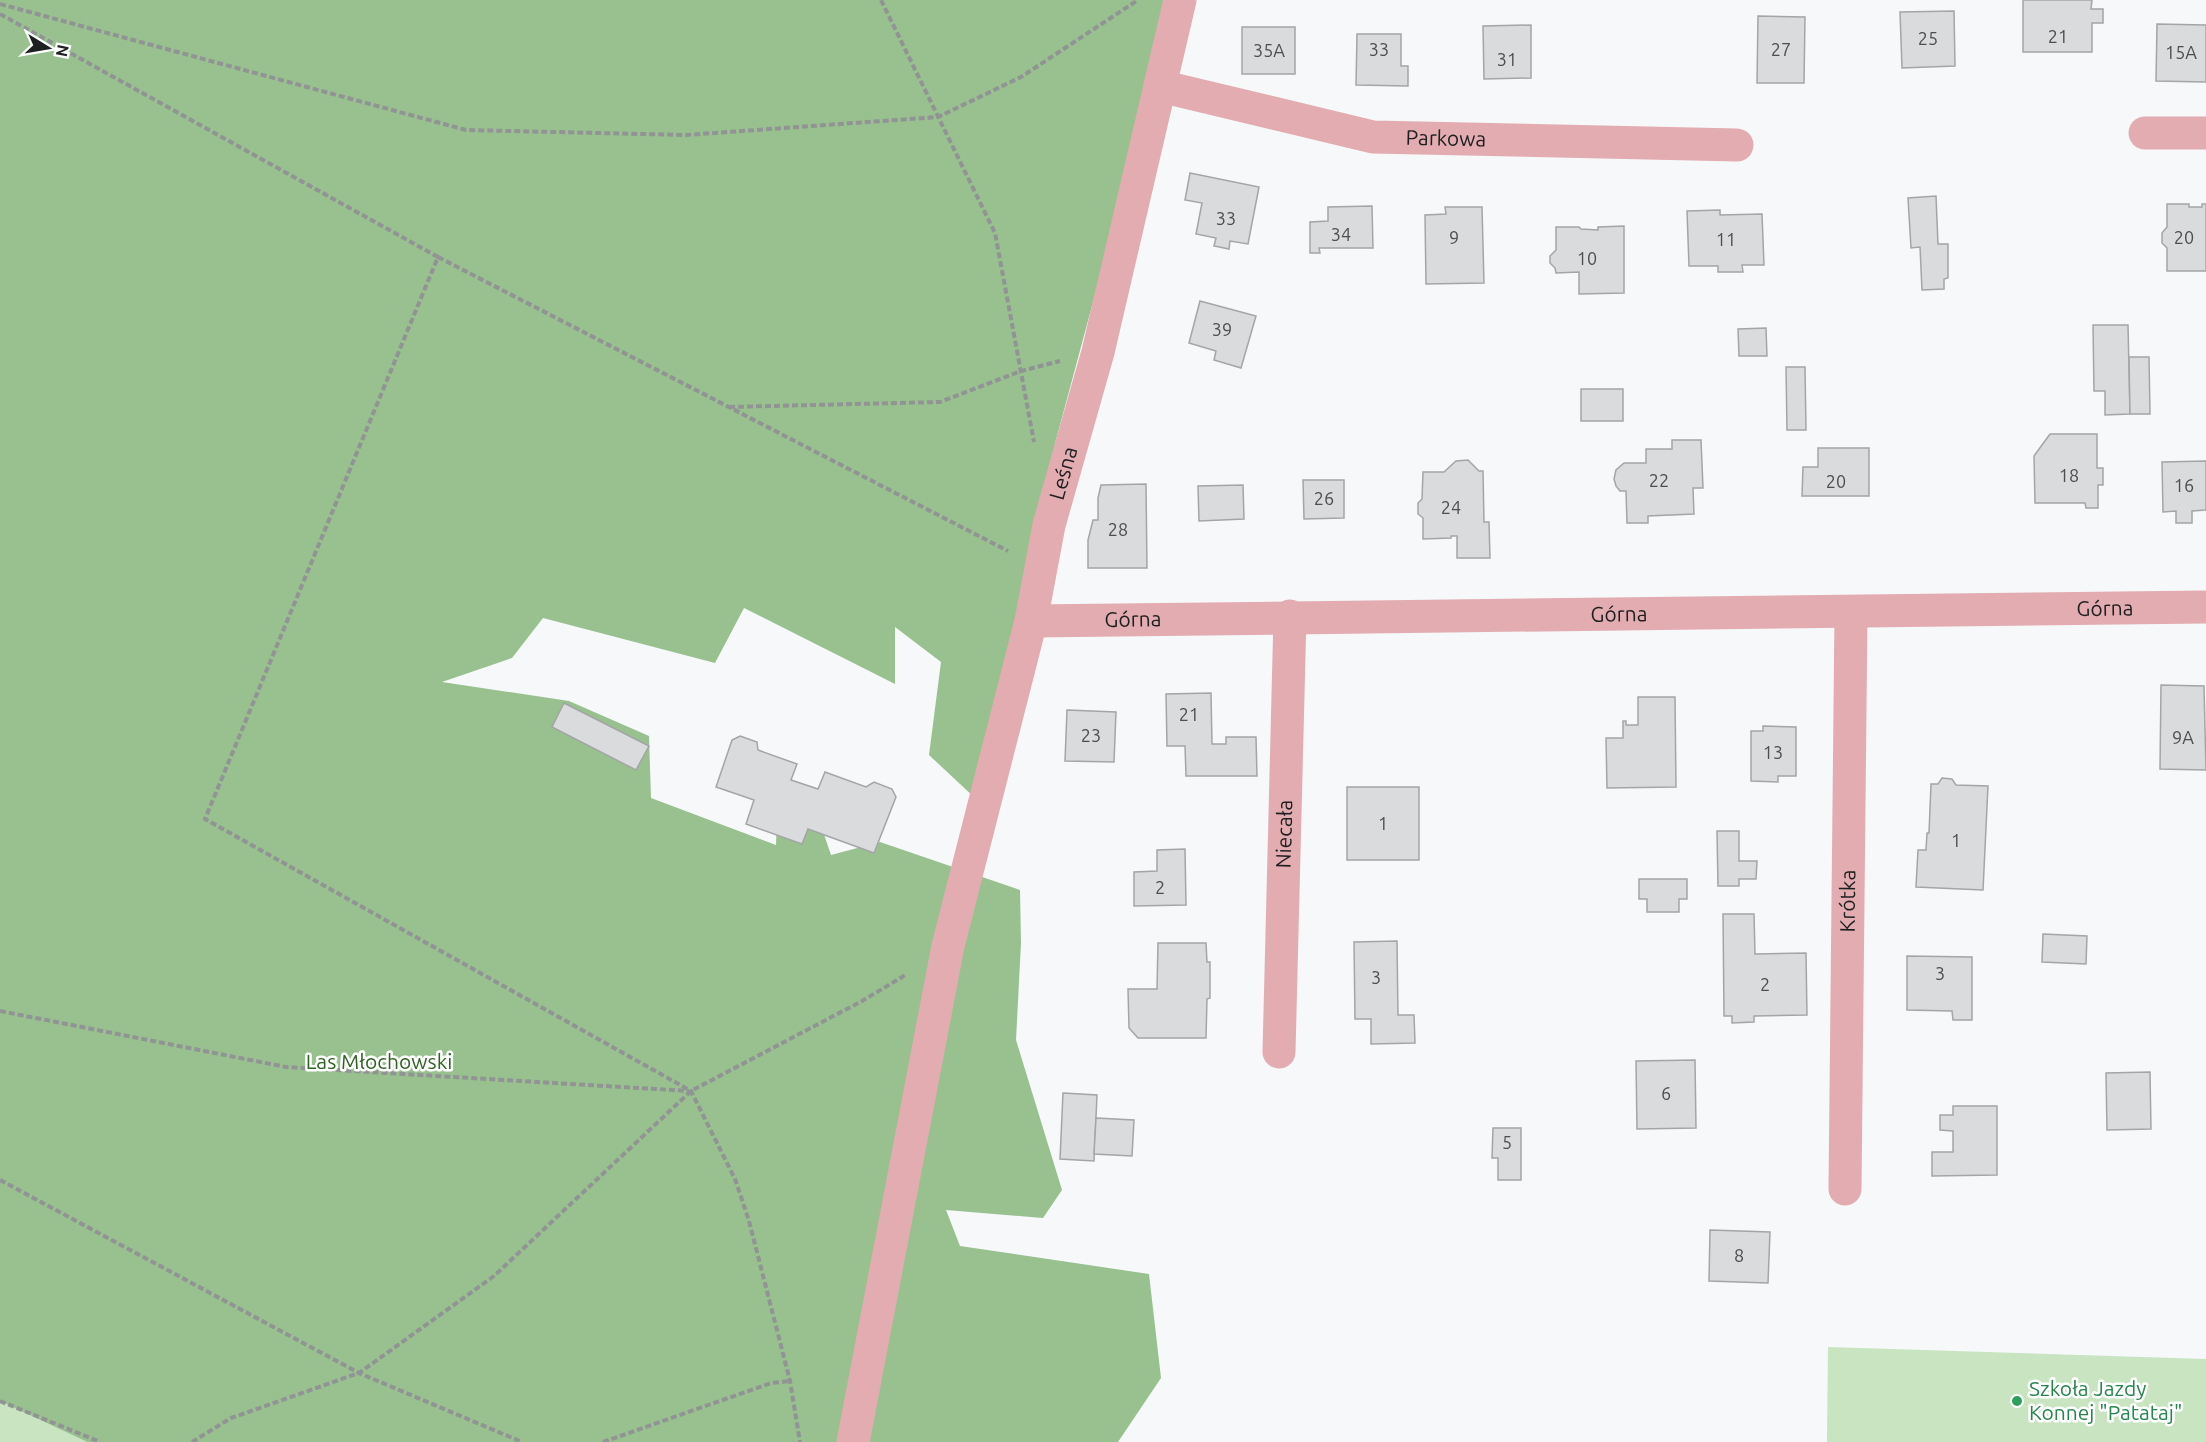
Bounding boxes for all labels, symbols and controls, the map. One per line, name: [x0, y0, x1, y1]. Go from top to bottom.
north arrow: [18, 18, 78, 78]
house number: 21: [2048, 26, 2068, 46]
house number: 25: [1918, 28, 1938, 48]
house number: 33: [1369, 39, 1389, 59]
house number: 27: [1771, 39, 1791, 59]
house number: 35A: [1253, 40, 1285, 60]
house number: 15A: [2165, 42, 2197, 62]
text: N: [53, 43, 73, 58]
house number: 31: [1497, 49, 1517, 69]
street label: Parkowa: [1405, 125, 1487, 150]
house number: 33: [1216, 208, 1236, 228]
house number: 34: [1331, 224, 1351, 244]
house number: 9: [1449, 227, 1459, 247]
house number: 20: [2174, 227, 2194, 247]
house number: 11: [1716, 229, 1736, 249]
house number: 10: [1577, 248, 1597, 268]
house number: 39: [1212, 319, 1232, 339]
street label: Leśna: [1044, 444, 1082, 502]
house number: 18: [2059, 465, 2079, 485]
house number: 22: [1649, 470, 1669, 490]
house number: 20: [1826, 471, 1846, 491]
house number: 16: [2174, 475, 2194, 495]
house number: 26: [1314, 488, 1334, 508]
house number: 24: [1441, 497, 1461, 517]
house number: 28: [1108, 519, 1128, 539]
street label: Górna: [2076, 595, 2134, 620]
street label: Górna: [1590, 601, 1648, 626]
street label: Górna: [1104, 606, 1162, 631]
house number: 21: [1179, 704, 1199, 724]
house number: 23: [1081, 725, 1101, 745]
house number: 9A: [2172, 727, 2194, 747]
house number: 13: [1763, 742, 1783, 762]
street label: Niecała: [1271, 799, 1296, 869]
house number: 1: [1378, 813, 1388, 833]
house number: 1: [1951, 830, 1961, 850]
street label: Krótka: [1835, 870, 1859, 932]
house number: 2: [1155, 877, 1165, 897]
house number: 3: [1935, 963, 1945, 983]
house number: 3: [1371, 967, 1381, 987]
house number: 2: [1760, 974, 1770, 994]
park label: Las Młochowski: [306, 1049, 452, 1073]
house number: 6: [1661, 1083, 1671, 1103]
house number: 5: [1502, 1132, 1512, 1152]
house number: 8: [1734, 1245, 1744, 1265]
place label: Szkoła Jazdy Konnej "Patataj": [2029, 1376, 2182, 1424]
marker: Szkoła Jazdy Konnej "Patataj": [2010, 1394, 2024, 1408]

